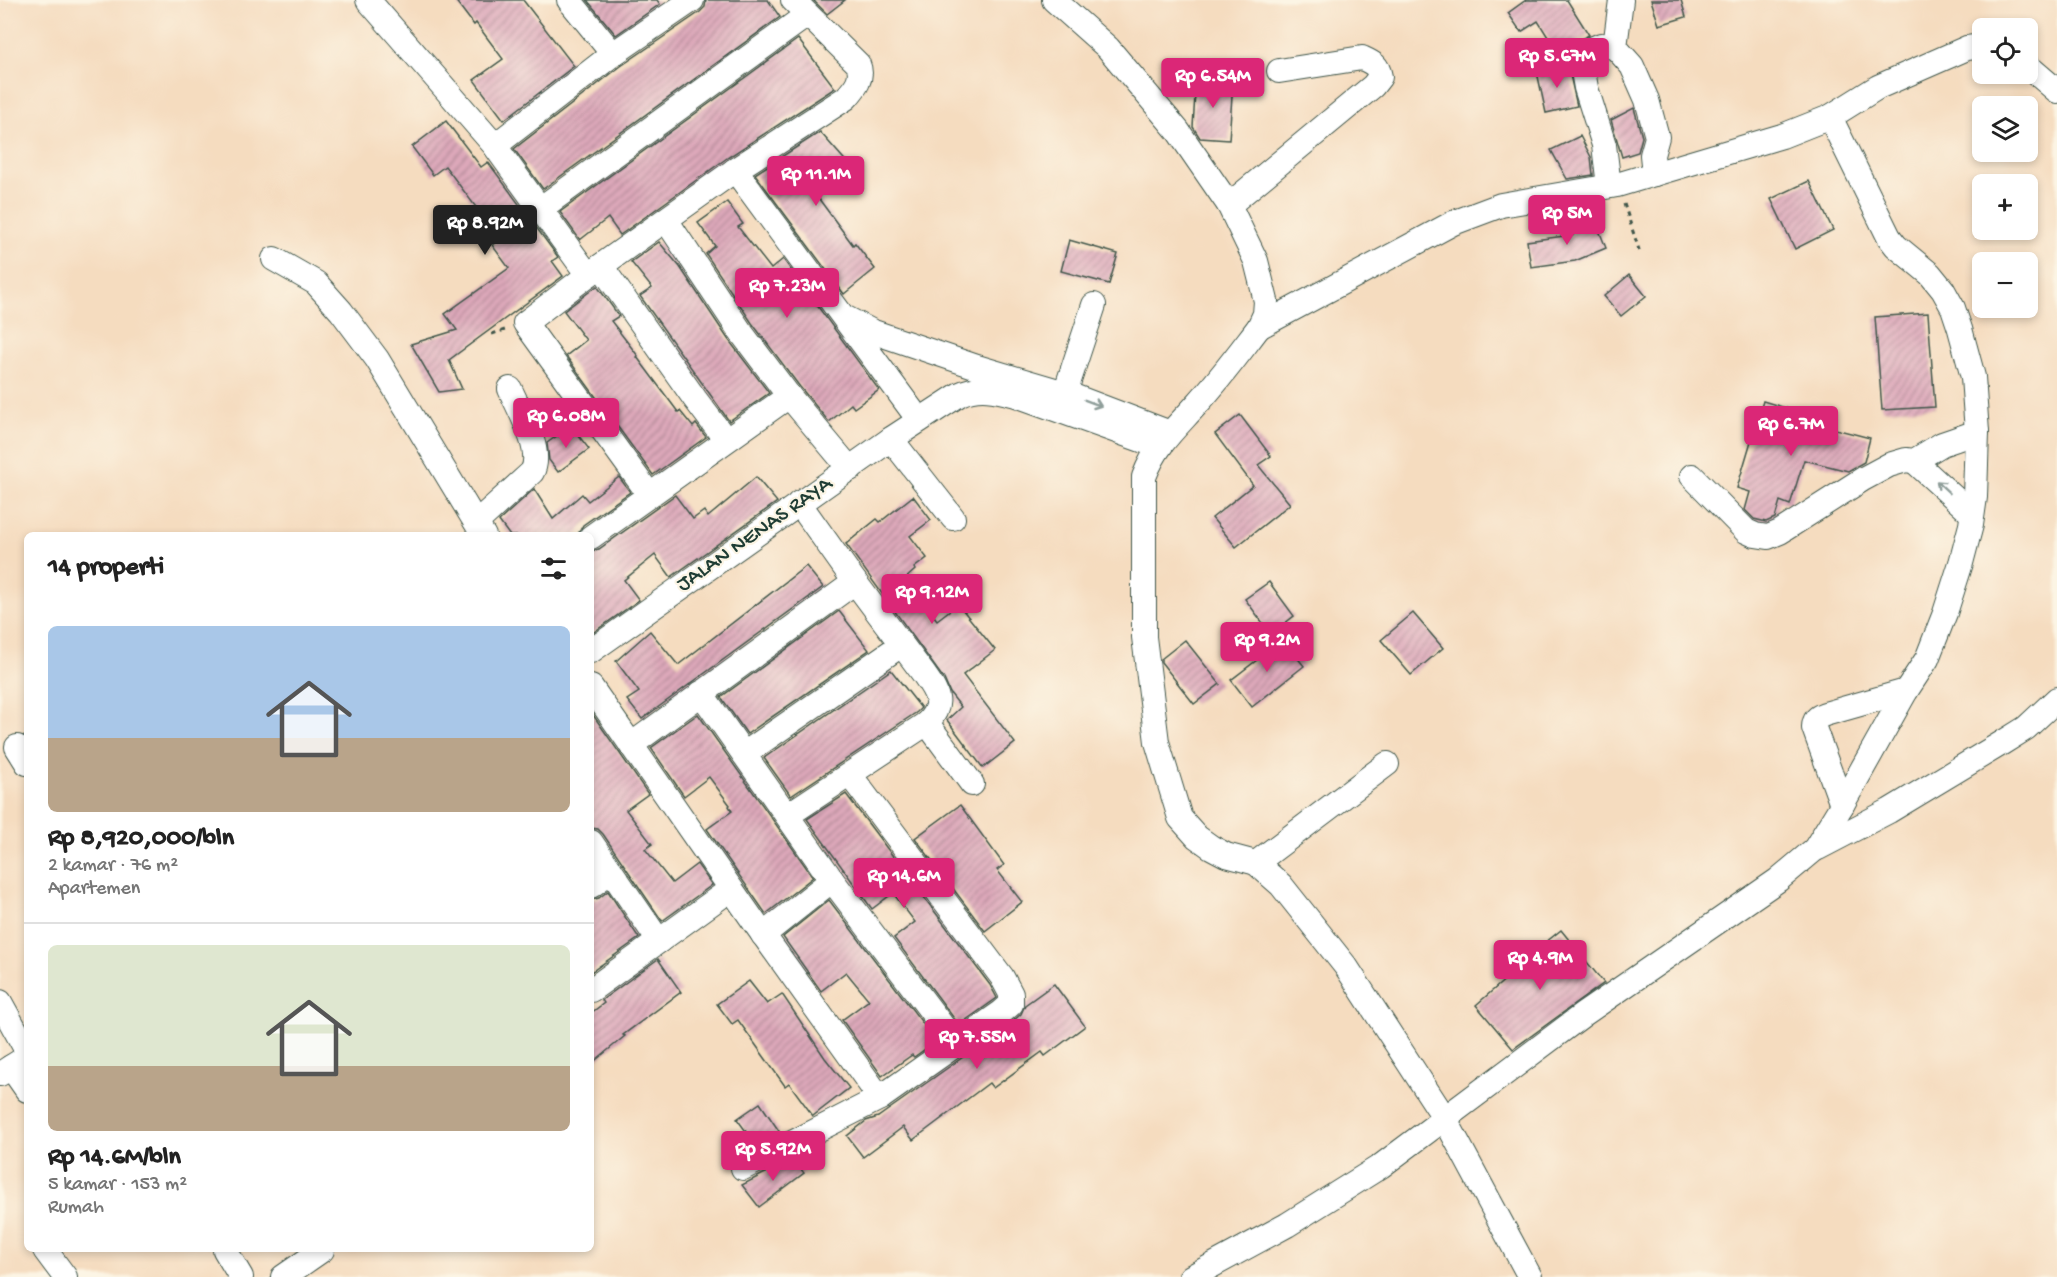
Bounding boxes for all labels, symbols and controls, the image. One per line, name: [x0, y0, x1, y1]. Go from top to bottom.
map controls: [1972, 18, 2038, 318]
button: locate: [1972, 18, 2038, 84]
pin: Rp 5.67M: [1495, 38, 1619, 89]
text: Rp 5.67M: [1519, 46, 1595, 69]
pin: Rp 6.54M: [1151, 58, 1275, 109]
text: Rp 6.54M: [1175, 66, 1251, 89]
button: layers: [1972, 96, 2038, 162]
pin: Rp 11.1M: [754, 156, 878, 207]
text: Rp 11.1M: [781, 164, 851, 187]
button: +: [1972, 174, 2038, 240]
pin: Rp 5M: [1525, 195, 1609, 246]
text: Rp 5M: [1542, 203, 1592, 226]
pin: Rp 8.92M: [423, 205, 547, 256]
text: Rp 8.92M: [447, 213, 523, 236]
button: −: [1972, 252, 2038, 318]
pin: Rp 7.23M: [725, 268, 849, 319]
text: Rp 7.23M: [749, 276, 825, 299]
pin: Rp 6.08M: [504, 398, 628, 449]
one-way arrow: [1083, 399, 1101, 410]
text: Rp 6.08M: [527, 406, 605, 429]
pin: Rp 6.7M: [1736, 406, 1846, 457]
text: Rp 6.7M: [1758, 414, 1824, 437]
street label: JALAN NENAS RAYA: [672, 471, 839, 598]
one-way arrow: [1936, 480, 1951, 494]
icon: filters: [537, 552, 570, 585]
text: 14 properti: [48, 553, 164, 584]
pin: Rp 9.12M: [870, 574, 994, 625]
text: Rp 9.12M: [895, 582, 969, 605]
pin: Rp 9.2M: [1212, 622, 1322, 673]
text: Rp 9.2M: [1234, 630, 1300, 653]
icon: home: [255, 665, 363, 773]
text: Rp 8,920,000/bln: [48, 824, 234, 855]
text: 2 kamar · 76 m²: [48, 855, 178, 878]
pin: Rp 14.6M: [842, 858, 966, 909]
text: Rp 14.6M: [868, 866, 940, 889]
text: Apartemen: [48, 878, 140, 901]
pin: Rp 4.9M: [1485, 940, 1595, 991]
text: Rp 4.9M: [1508, 948, 1572, 971]
icon: home: [255, 984, 363, 1092]
pin: Rp 7.55M: [915, 1019, 1039, 1070]
text: Rp 7.55M: [939, 1027, 1015, 1050]
pin: Rp 5.92M: [711, 1131, 835, 1182]
text: Rp 5.92M: [735, 1139, 811, 1162]
text: Rp 14.6M/bln: [48, 1143, 181, 1174]
text: 5 kamar · 153 m²: [48, 1174, 187, 1197]
text: Rumah: [48, 1197, 104, 1220]

